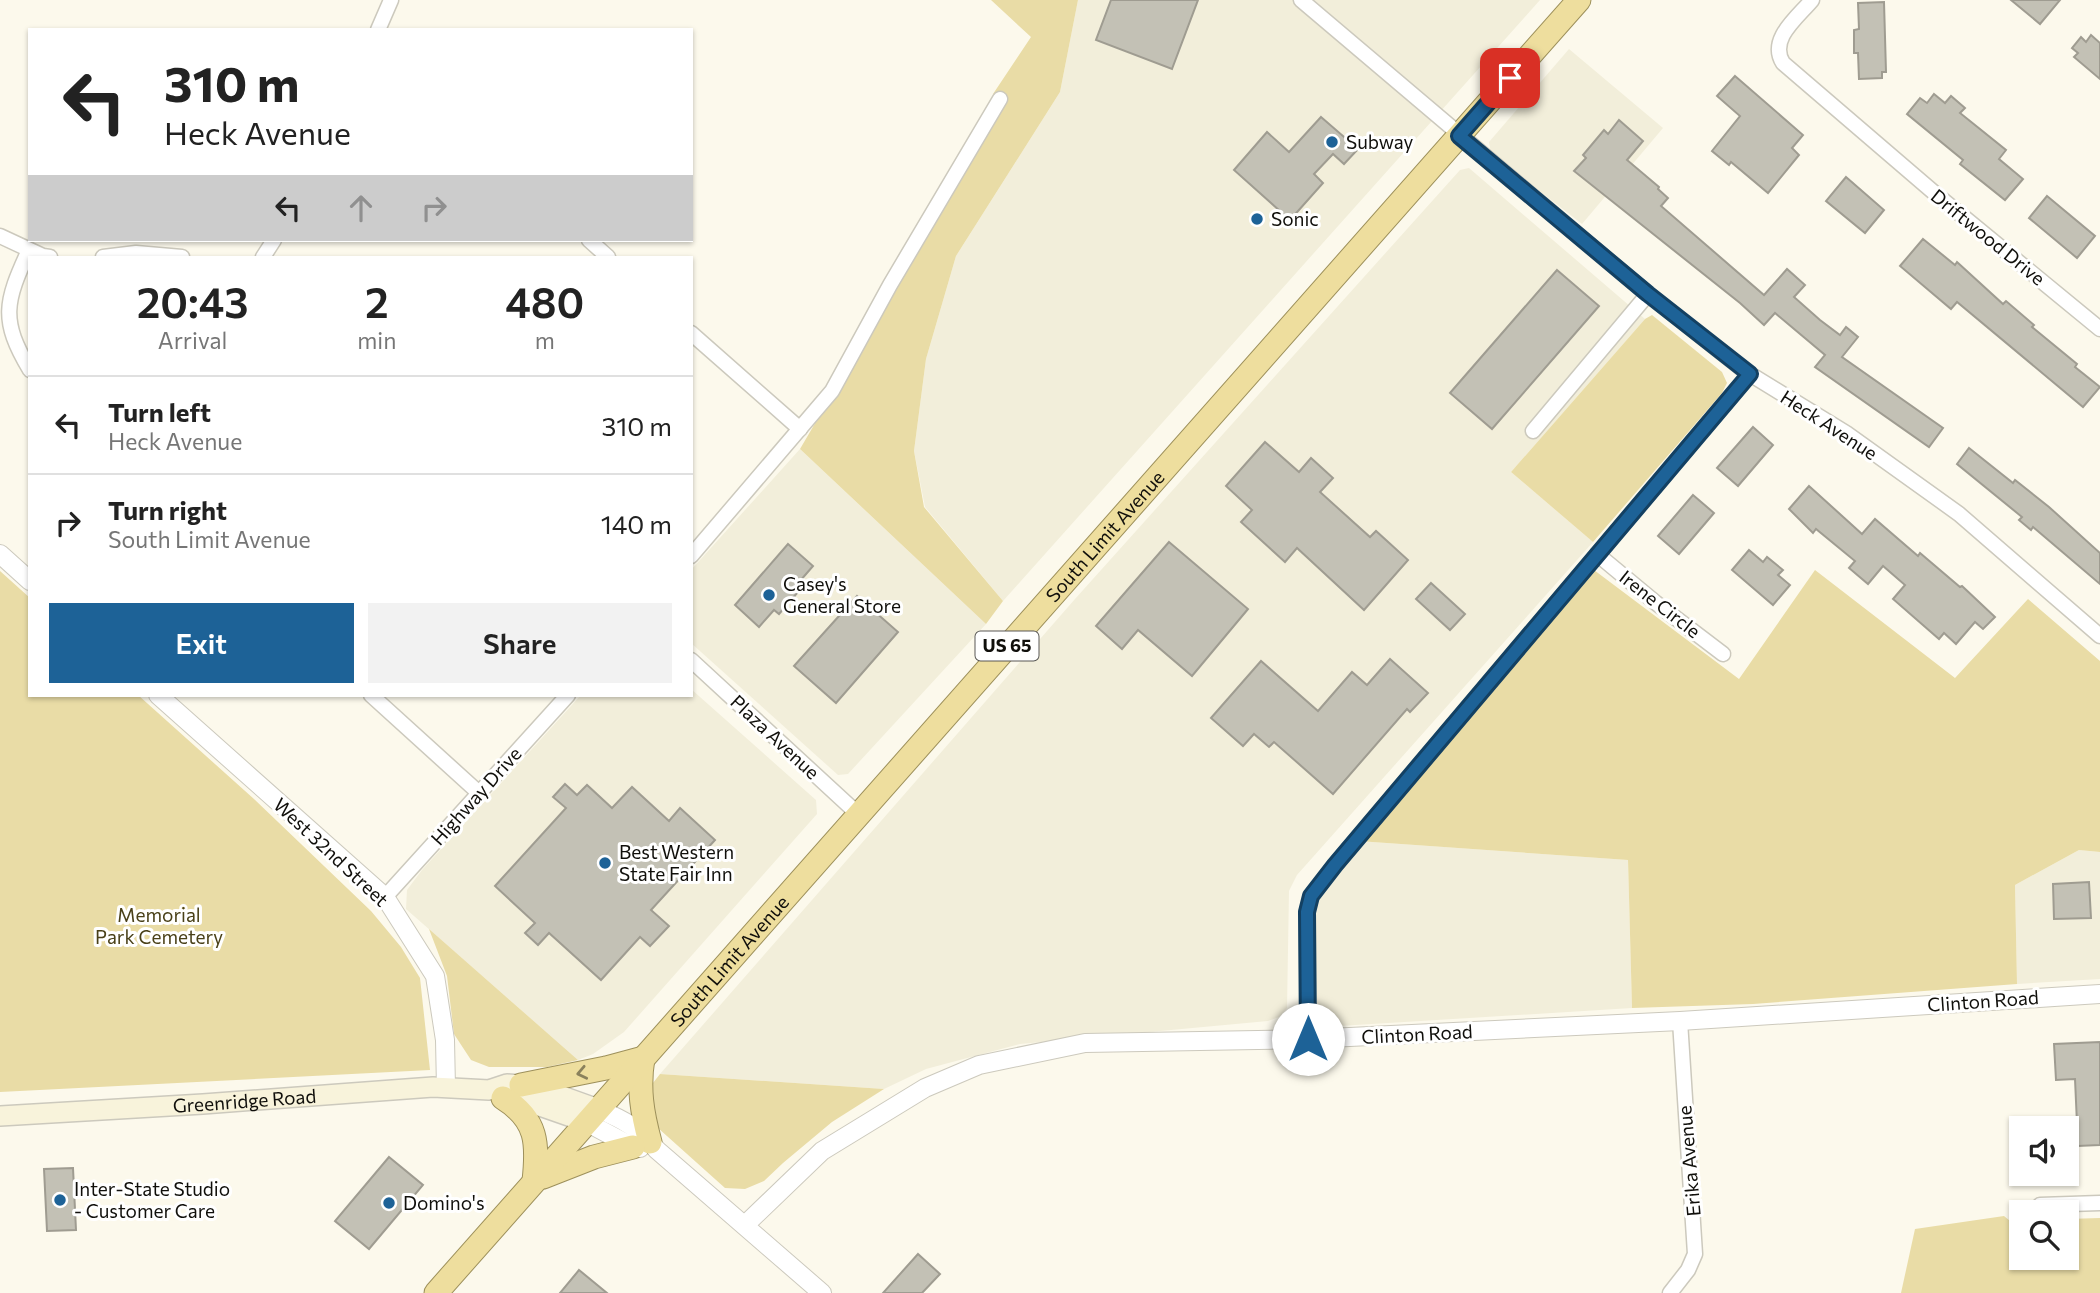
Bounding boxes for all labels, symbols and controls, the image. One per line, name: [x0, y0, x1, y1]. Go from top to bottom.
pin: [1480, 48, 1540, 108]
text: 310 m: [164, 52, 299, 112]
icon: left: [49, 56, 140, 147]
icon: arrive: [1491, 59, 1529, 97]
text: Heck Avenue: [164, 112, 351, 152]
place label: Subway: [1346, 130, 1413, 153]
marker: Subway: [1324, 134, 1340, 150]
street label: Driftwood Drive: [1927, 184, 2050, 290]
icon: left: [269, 189, 307, 227]
icon: ahead: [342, 189, 380, 227]
icon: right: [415, 189, 453, 227]
place label: Sonic: [1271, 207, 1319, 230]
marker: Sonic: [1249, 211, 1265, 227]
text: 20:43: [137, 275, 249, 327]
text: 2: [365, 275, 389, 327]
text: 480: [505, 275, 584, 327]
text: Arrival: [158, 326, 227, 354]
text: min: [357, 326, 396, 354]
text: m: [535, 326, 555, 354]
street label: Heck Avenue: [1776, 385, 1882, 464]
text: Turn left: [108, 396, 211, 427]
icon: left: [49, 406, 87, 444]
text: 310 m: [601, 410, 672, 441]
text: Heck Avenue: [108, 427, 242, 455]
street label: South Limit Avenue: [1040, 466, 1169, 606]
text: Turn right: [108, 494, 227, 525]
icon: right: [49, 504, 87, 542]
text: 140 m: [601, 508, 672, 539]
text: South Limit Avenue: [108, 525, 311, 553]
street label: Irene Circle: [1615, 565, 1705, 642]
place label: Casey's General Store: [783, 572, 901, 617]
marker: Casey's General Store: [761, 587, 777, 603]
button: Exit: [49, 603, 354, 683]
button: Share: [368, 603, 672, 683]
road number: US 65: [976, 632, 1038, 660]
street label: Plaza Avenue: [726, 690, 825, 784]
street label: Highway Drive: [426, 742, 526, 850]
street label: West 32nd Street: [269, 793, 394, 911]
place label: Best Western State Fair Inn: [619, 840, 734, 885]
marker: Best Western State Fair Inn: [597, 855, 613, 871]
street label: South Limit Avenue: [665, 890, 793, 1031]
park label: Memorial Park Cemetery: [95, 903, 223, 948]
street label: Clinton Road: [1927, 985, 2039, 1016]
position arrow: [1271, 1002, 1345, 1076]
street label: Clinton Road: [1361, 1019, 1473, 1048]
one-way arrow: [576, 1065, 588, 1080]
street label: Greenridge Road: [172, 1084, 317, 1117]
street label: Erika Avenue: [1672, 1105, 1705, 1217]
map controls: [2009, 1116, 2079, 1270]
button: sound: [2009, 1116, 2079, 1186]
place label: Inter-State Studio - Customer Care: [74, 1177, 230, 1222]
place label: Domino's: [403, 1191, 485, 1214]
marker: Inter-State Studio - Customer Care: [52, 1192, 68, 1208]
marker: Domino's: [381, 1195, 397, 1211]
button: search: [2009, 1200, 2079, 1270]

